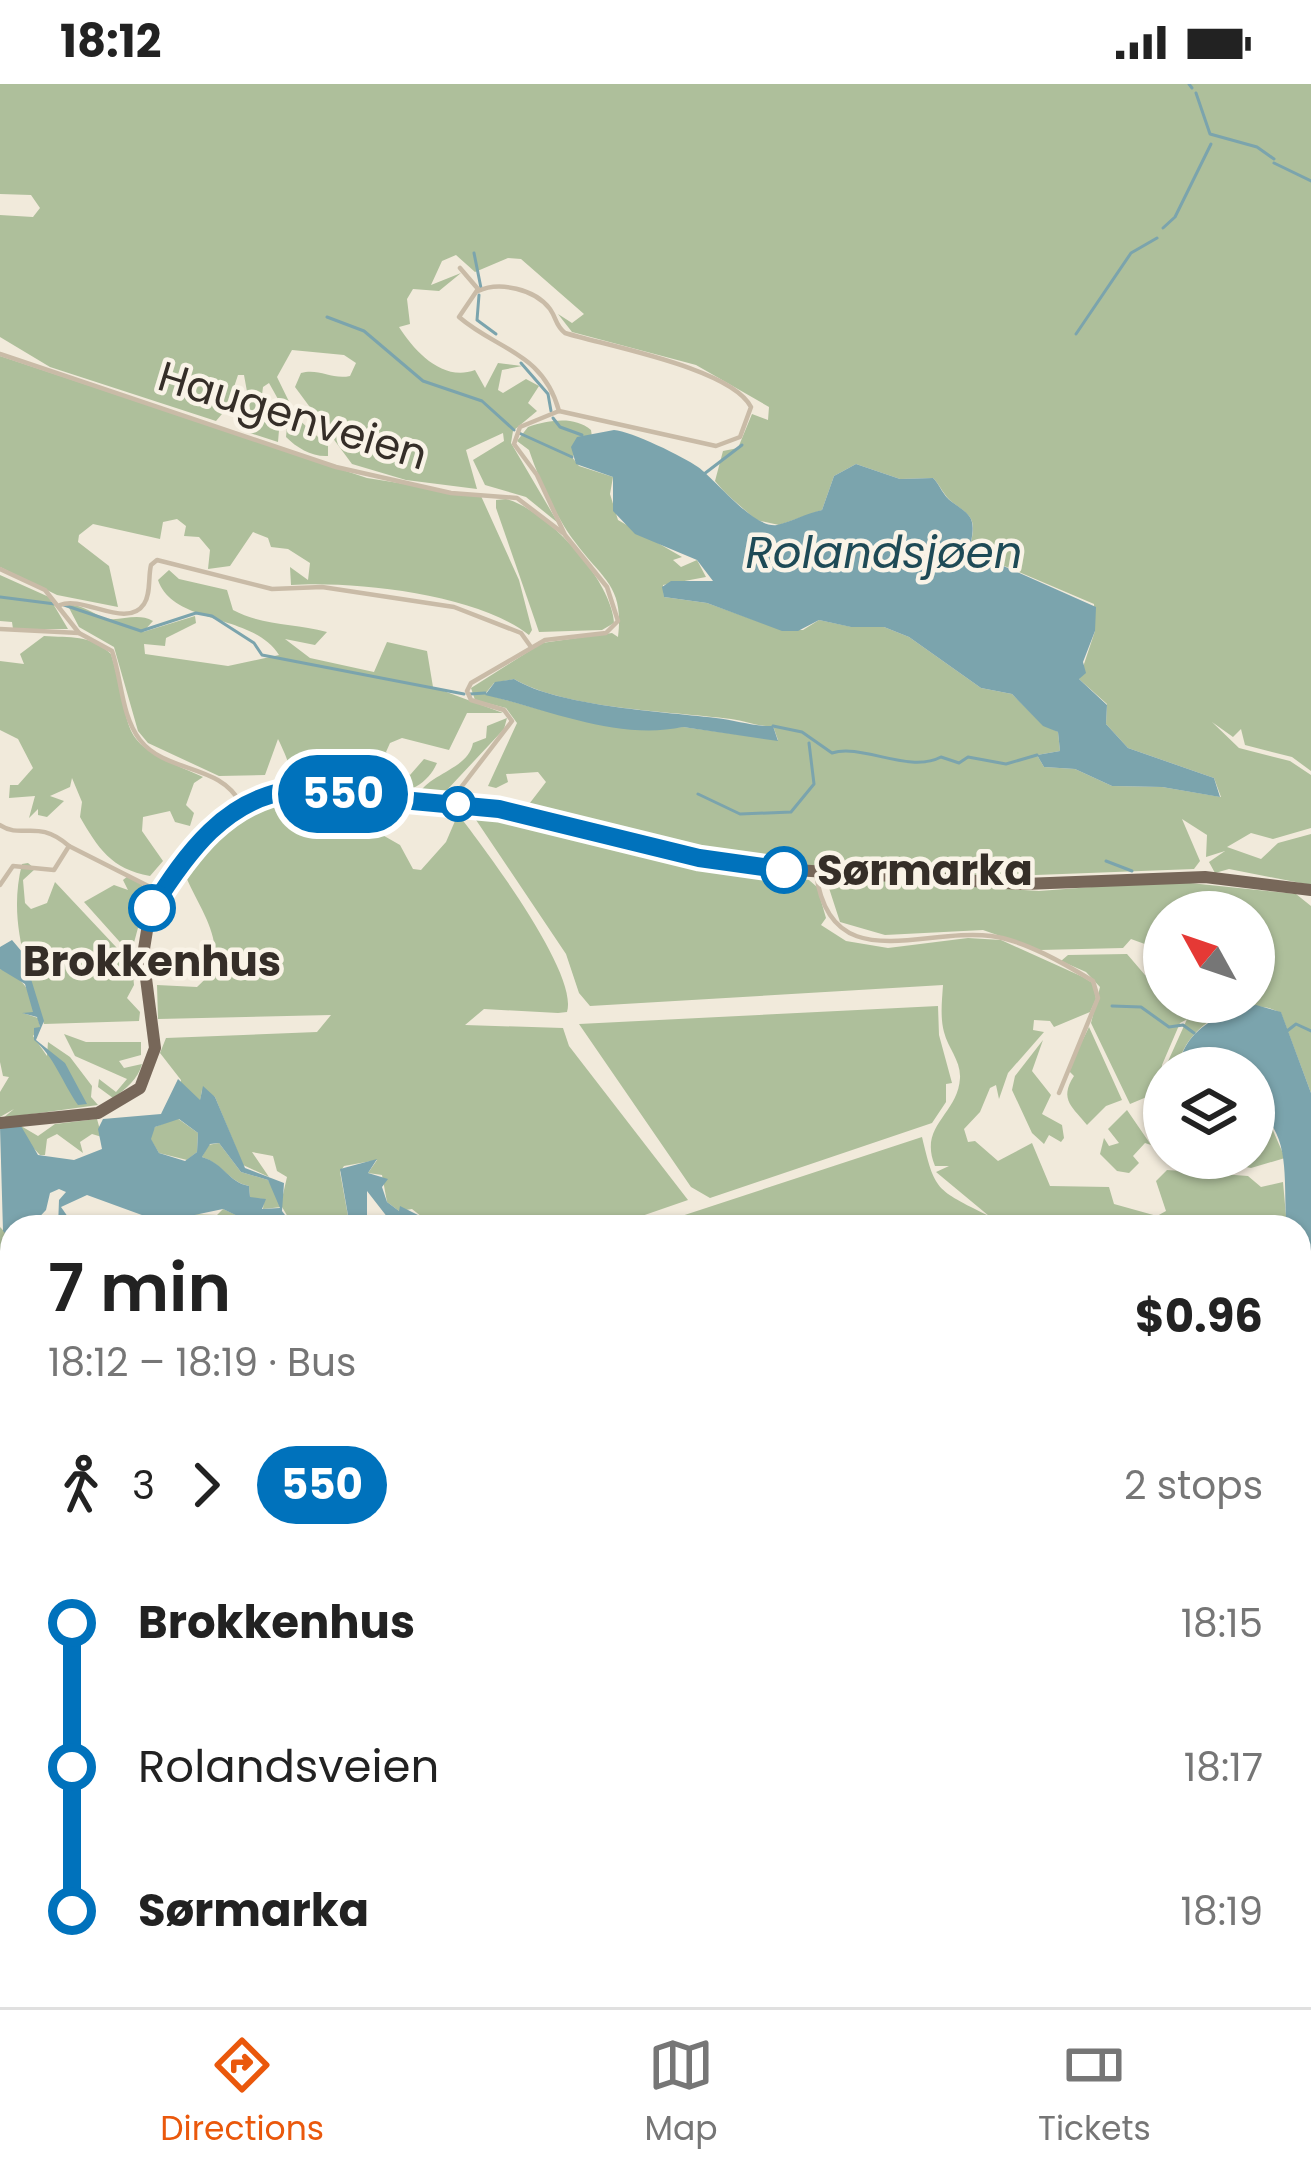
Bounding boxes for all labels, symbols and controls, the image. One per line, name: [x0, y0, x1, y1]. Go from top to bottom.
text: 18:12: [60, 10, 161, 73]
street label: Haugenveien: [151, 347, 435, 484]
water label: Rolandsjøen: [745, 521, 1023, 584]
line badge: 550: [274, 755, 412, 833]
text: 550: [302, 764, 384, 823]
unlabelled marker: [442, 788, 474, 820]
place label: Sørmarka: [817, 841, 1033, 900]
marker: Sørmarka: [762, 848, 806, 892]
marker: Brokkenhus: [130, 886, 174, 930]
north arrow: [1143, 891, 1275, 1023]
map controls: [1143, 891, 1275, 1179]
place label: Brokkenhus: [23, 932, 281, 991]
button: layers: [1143, 1047, 1275, 1179]
text: 7 min: [48, 1242, 231, 1334]
text: $0.96: [1135, 1285, 1263, 1348]
text: 18:12 – 18:19 · Bus: [48, 1335, 356, 1390]
icon: walk: [48, 1452, 114, 1518]
icon: forward: [173, 1452, 239, 1518]
text: 550: [281, 1455, 363, 1514]
text: 3: [132, 1458, 155, 1513]
text: 2 stops: [1124, 1458, 1263, 1513]
text: Brokkenhus: [138, 1591, 415, 1654]
text: 18:15: [1181, 1596, 1263, 1651]
text: Rolandsveien: [138, 1735, 439, 1798]
text: 18:17: [1184, 1740, 1263, 1795]
text: Sørmarka: [138, 1879, 369, 1942]
text: 18:19: [1181, 1884, 1263, 1939]
tab: Directions: [160, 2032, 324, 2154]
tab: Map: [645, 2032, 718, 2154]
tab: Tickets: [1038, 2032, 1151, 2154]

